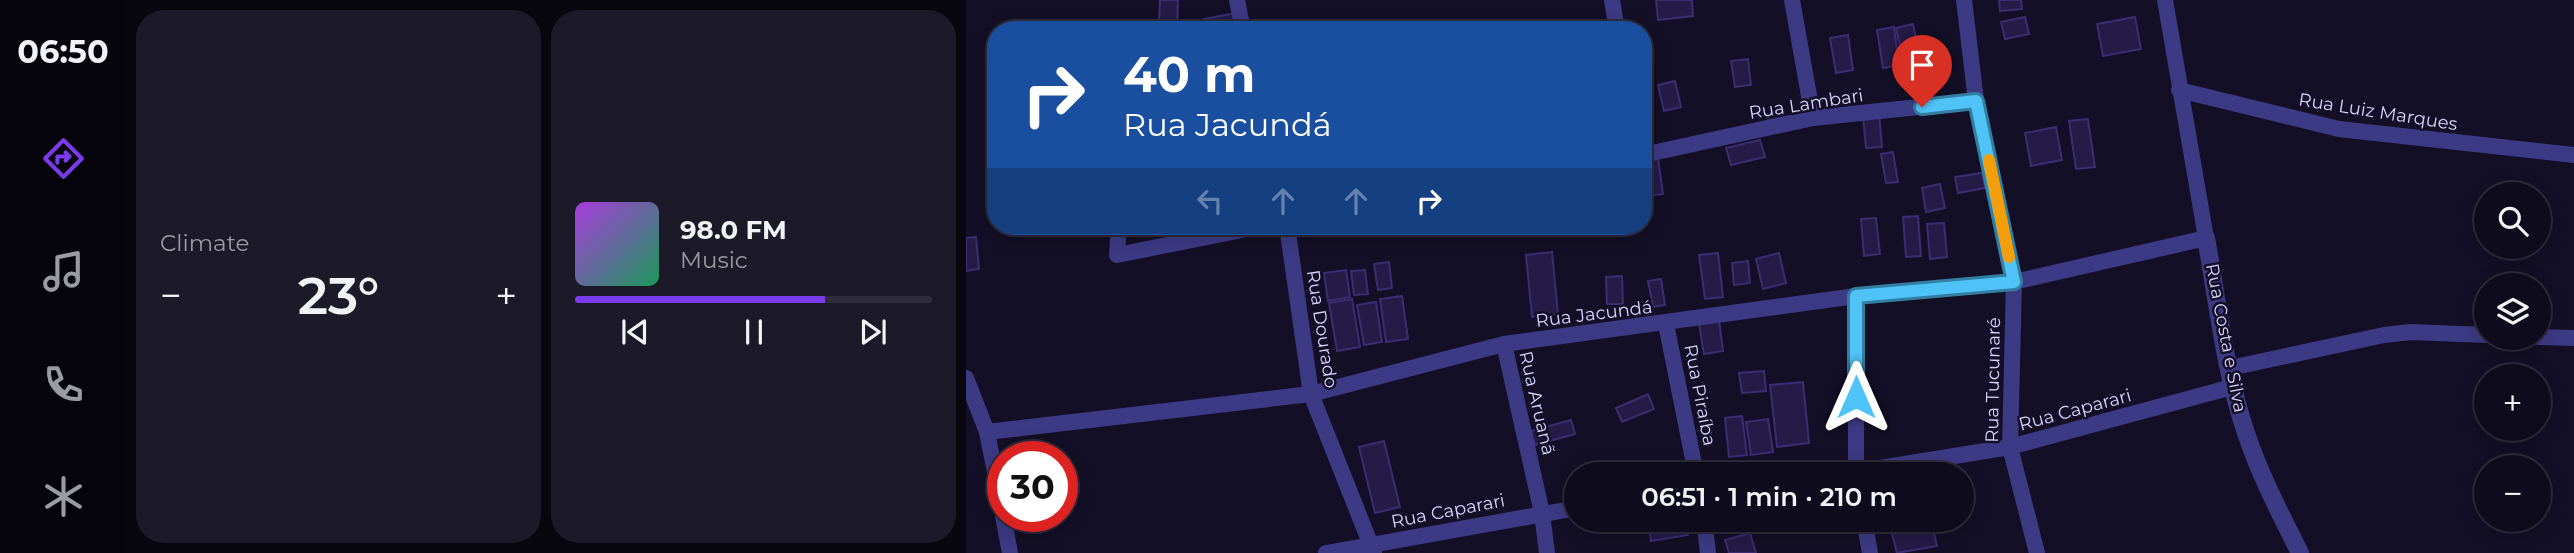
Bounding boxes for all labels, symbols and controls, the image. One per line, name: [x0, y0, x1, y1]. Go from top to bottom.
text: 06:50: [17, 32, 109, 71]
pin: [1892, 35, 1952, 107]
text: 40 m: [1123, 45, 1255, 104]
icon: arrive: [1903, 46, 1941, 84]
icon: right: [1008, 49, 1099, 140]
street label: Rua Lambari: [1747, 84, 1865, 124]
street label: Rua Luiz Marques: [2297, 89, 2459, 135]
text: Rua Jacundá: [1123, 105, 1332, 144]
icon: directions: [39, 134, 88, 183]
icon: left: [1191, 182, 1229, 220]
icon: ahead: [1264, 182, 1302, 220]
icon: ahead: [1337, 182, 1375, 220]
icon: right: [1410, 182, 1448, 220]
map controls: [2474, 182, 2551, 532]
button: search: [2474, 182, 2551, 259]
text: 98.0 FM: [680, 214, 787, 246]
text: Climate: [160, 229, 249, 257]
text: Music: [680, 246, 748, 274]
icon: music: [39, 247, 88, 296]
street label: Rua Costa e Silva: [2201, 262, 2251, 414]
text: 23°: [298, 264, 379, 327]
street label: Rua Dourado: [1302, 268, 1342, 390]
text: −: [160, 272, 182, 319]
text: +: [495, 272, 517, 319]
button: layers: [2474, 273, 2551, 350]
street label: Rua Jacundá: [1534, 296, 1654, 332]
icon: previous: [616, 313, 654, 351]
icon: pause: [735, 313, 773, 351]
icon: next: [854, 313, 892, 351]
street label: Rua Tucunaré: [1981, 317, 2005, 443]
street label: Rua Piraíba: [1679, 342, 1721, 448]
street label: Rua Aruanã: [1514, 349, 1560, 457]
icon: phone: [39, 360, 88, 409]
position arrow: [1819, 360, 1893, 434]
button: +: [2474, 364, 2551, 441]
street label: Rua Caparari: [2016, 384, 2134, 436]
speed limit sign: 30: [987, 441, 1078, 532]
button: −: [2474, 455, 2551, 532]
icon: climate: [39, 472, 88, 521]
text: 06:51 · 1 min · 210 m: [1641, 481, 1897, 513]
street label: Rua Caparari: [1389, 489, 1507, 533]

